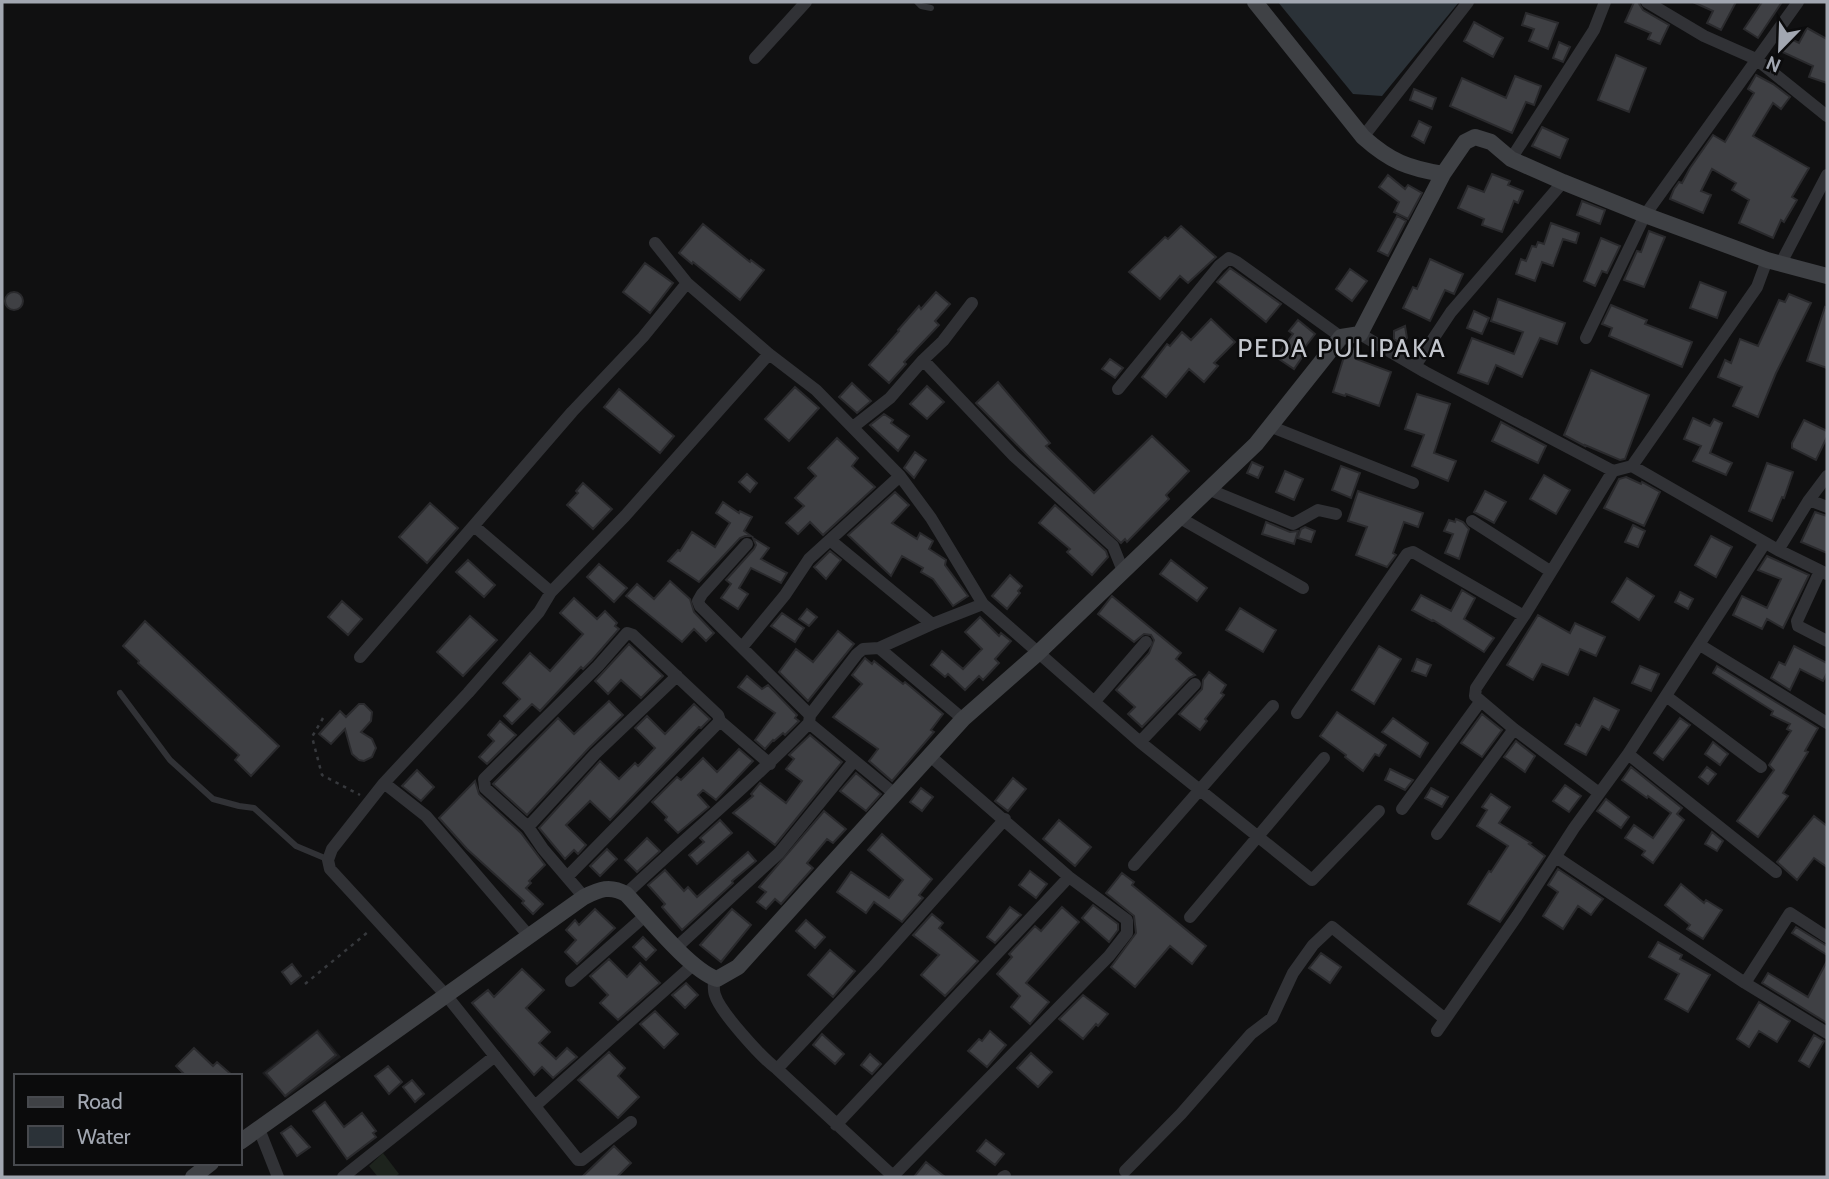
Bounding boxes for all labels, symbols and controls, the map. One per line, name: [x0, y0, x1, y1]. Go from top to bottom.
north arrow: [1745, 14, 1815, 84]
text: N: [1763, 51, 1784, 77]
district label: PEDA PULIPAKA: [1237, 332, 1447, 364]
legend: [14, 1074, 242, 1165]
text: Road: [77, 1089, 123, 1114]
text: Water: [77, 1124, 131, 1149]

